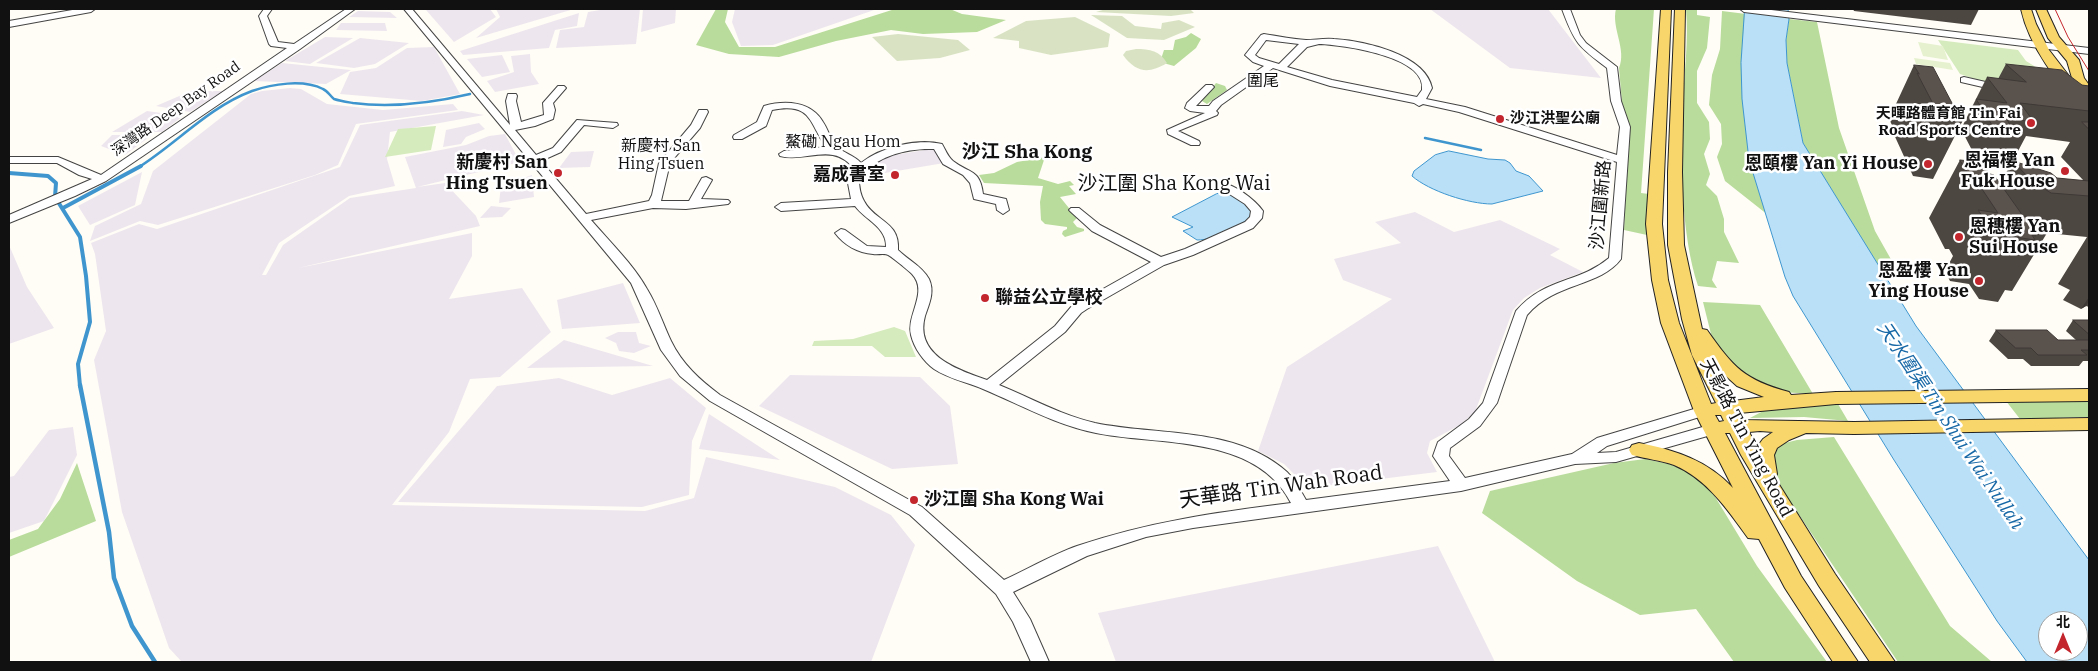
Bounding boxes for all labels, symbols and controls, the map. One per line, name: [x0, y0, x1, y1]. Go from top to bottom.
street label: 深灣路 Deep Bay Road: [108, 58, 244, 160]
district label: 圍尾: [1247, 71, 1279, 91]
place label: 天暉路體育館 Tin Fai Road Sports Centre: [1876, 105, 2021, 140]
place label: 沙江洪聖公廟: [1510, 110, 1600, 128]
marker: 沙江洪聖公廟: [1494, 113, 1506, 125]
marker: 天暉路體育館 Tin Fai Road Sports Centre: [2025, 117, 2037, 129]
district label: 鰲磡 Ngau Hom: [785, 132, 901, 152]
district label: 新慶村 San Hing Tsuen: [611, 136, 711, 174]
district label: 沙江 Sha Kong: [962, 142, 1092, 164]
place label: 恩福樓 Yan Fuk House: [1961, 150, 2055, 192]
place label: 新慶村 San Hing Tsuen: [446, 152, 548, 194]
place label: 恩頤樓 Yan Yi House: [1744, 153, 1918, 175]
marker: 恩頤樓 Yan Yi House: [1922, 158, 1934, 170]
street label: 沙江圍新路: [1586, 159, 1616, 251]
place label: 嘉成書室: [813, 164, 885, 186]
marker: 恩福樓 Yan Fuk House: [2059, 165, 2071, 177]
marker: 新慶村 San Hing Tsuen: [552, 167, 564, 179]
marker: 嘉成書室: [889, 169, 901, 181]
district label: 沙江圍 Sha Kong Wai: [1077, 172, 1271, 196]
place label: 恩穗樓 Yan Sui House: [1969, 216, 2060, 258]
marker: 恩穗樓 Yan Sui House: [1953, 231, 1965, 243]
place label: 恩盈樓 Yan Ying House: [1868, 260, 1969, 302]
marker: 恩盈樓 Yan Ying House: [1973, 275, 1985, 287]
place label: 聯益公立學校: [995, 287, 1103, 309]
marker: 聯益公立學校: [979, 292, 991, 304]
water label: 天水圍渠 Tin Shui Wai Nullah: [1872, 318, 2028, 534]
street label: 天影路 Tin Ying Road: [1695, 355, 1797, 521]
street label: 天華路 Tin Wah Road: [1178, 460, 1384, 514]
place label: 沙江圍 Sha Kong Wai: [924, 489, 1104, 511]
marker: 沙江圍 Sha Kong Wai: [908, 494, 920, 506]
north arrow: [2038, 611, 2088, 661]
text: 北: [2056, 613, 2070, 631]

